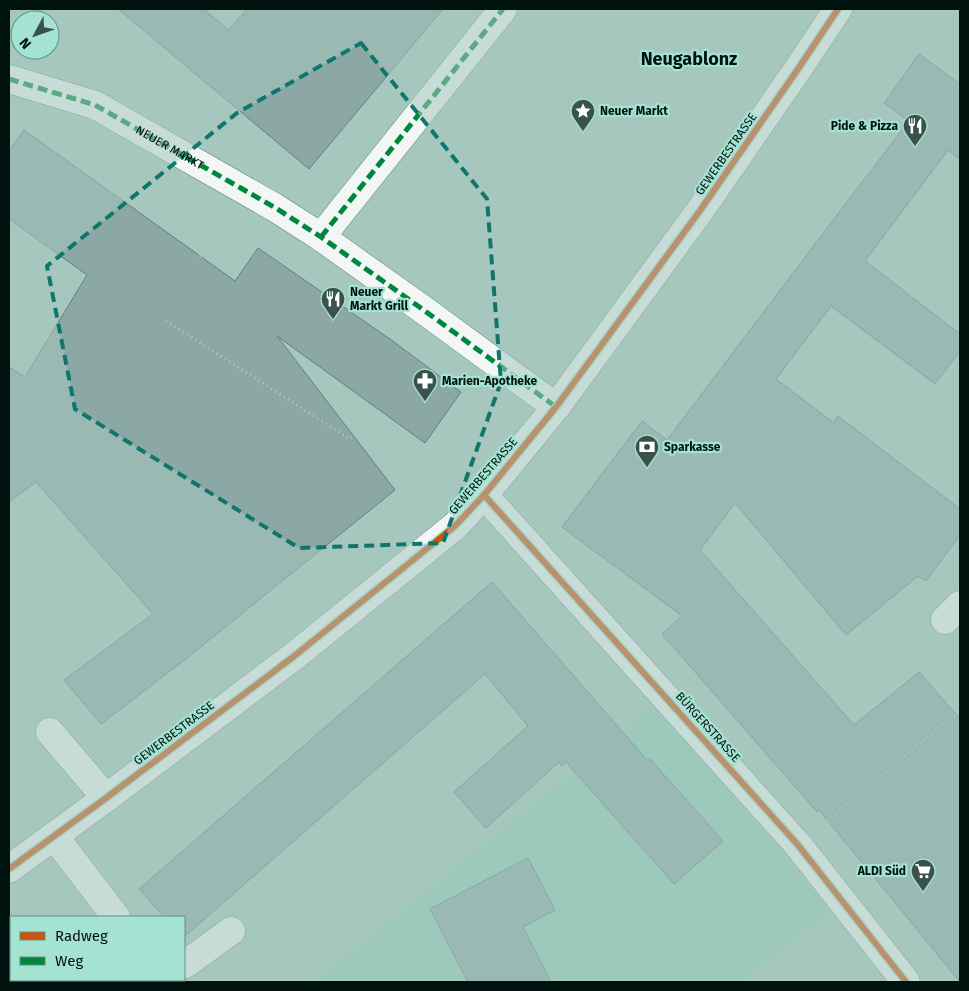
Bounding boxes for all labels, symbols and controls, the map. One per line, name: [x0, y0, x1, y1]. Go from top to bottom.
north arrow: [10, 10, 60, 60]
text: N: [16, 34, 35, 52]
district label: Neugablonz: [641, 48, 737, 70]
place icon: Neuer Markt: [570, 98, 596, 132]
place label: Neuer Markt: [600, 104, 668, 118]
street label: GEWERBESTRASSE: [692, 110, 760, 198]
restaurant icon: Pide & Pizza: [902, 113, 928, 147]
place label: Pide & Pizza: [831, 119, 898, 133]
street label: NEUER MARKT: [133, 123, 207, 173]
place label: Neuer Markt Grill: [350, 285, 408, 313]
restaurant icon: Neuer Markt Grill: [320, 286, 346, 320]
pharmacy icon: Marien-Apotheke: [412, 368, 438, 402]
place label: Marien-Apotheke: [442, 374, 537, 388]
bank icon: Sparkasse: [634, 434, 660, 468]
street label: GEWERBESTRASSE: [446, 435, 520, 517]
place label: Sparkasse: [664, 440, 721, 454]
street label: BÜRGERSTRASSE: [673, 688, 745, 765]
street label: GEWERBESTRASSE: [131, 698, 217, 768]
supermarket icon: ALDI Süd: [910, 858, 936, 892]
place label: ALDI Süd: [857, 864, 906, 878]
legend: [10, 916, 185, 981]
text: Radweg: [55, 927, 108, 945]
text: Weg: [55, 952, 83, 970]

